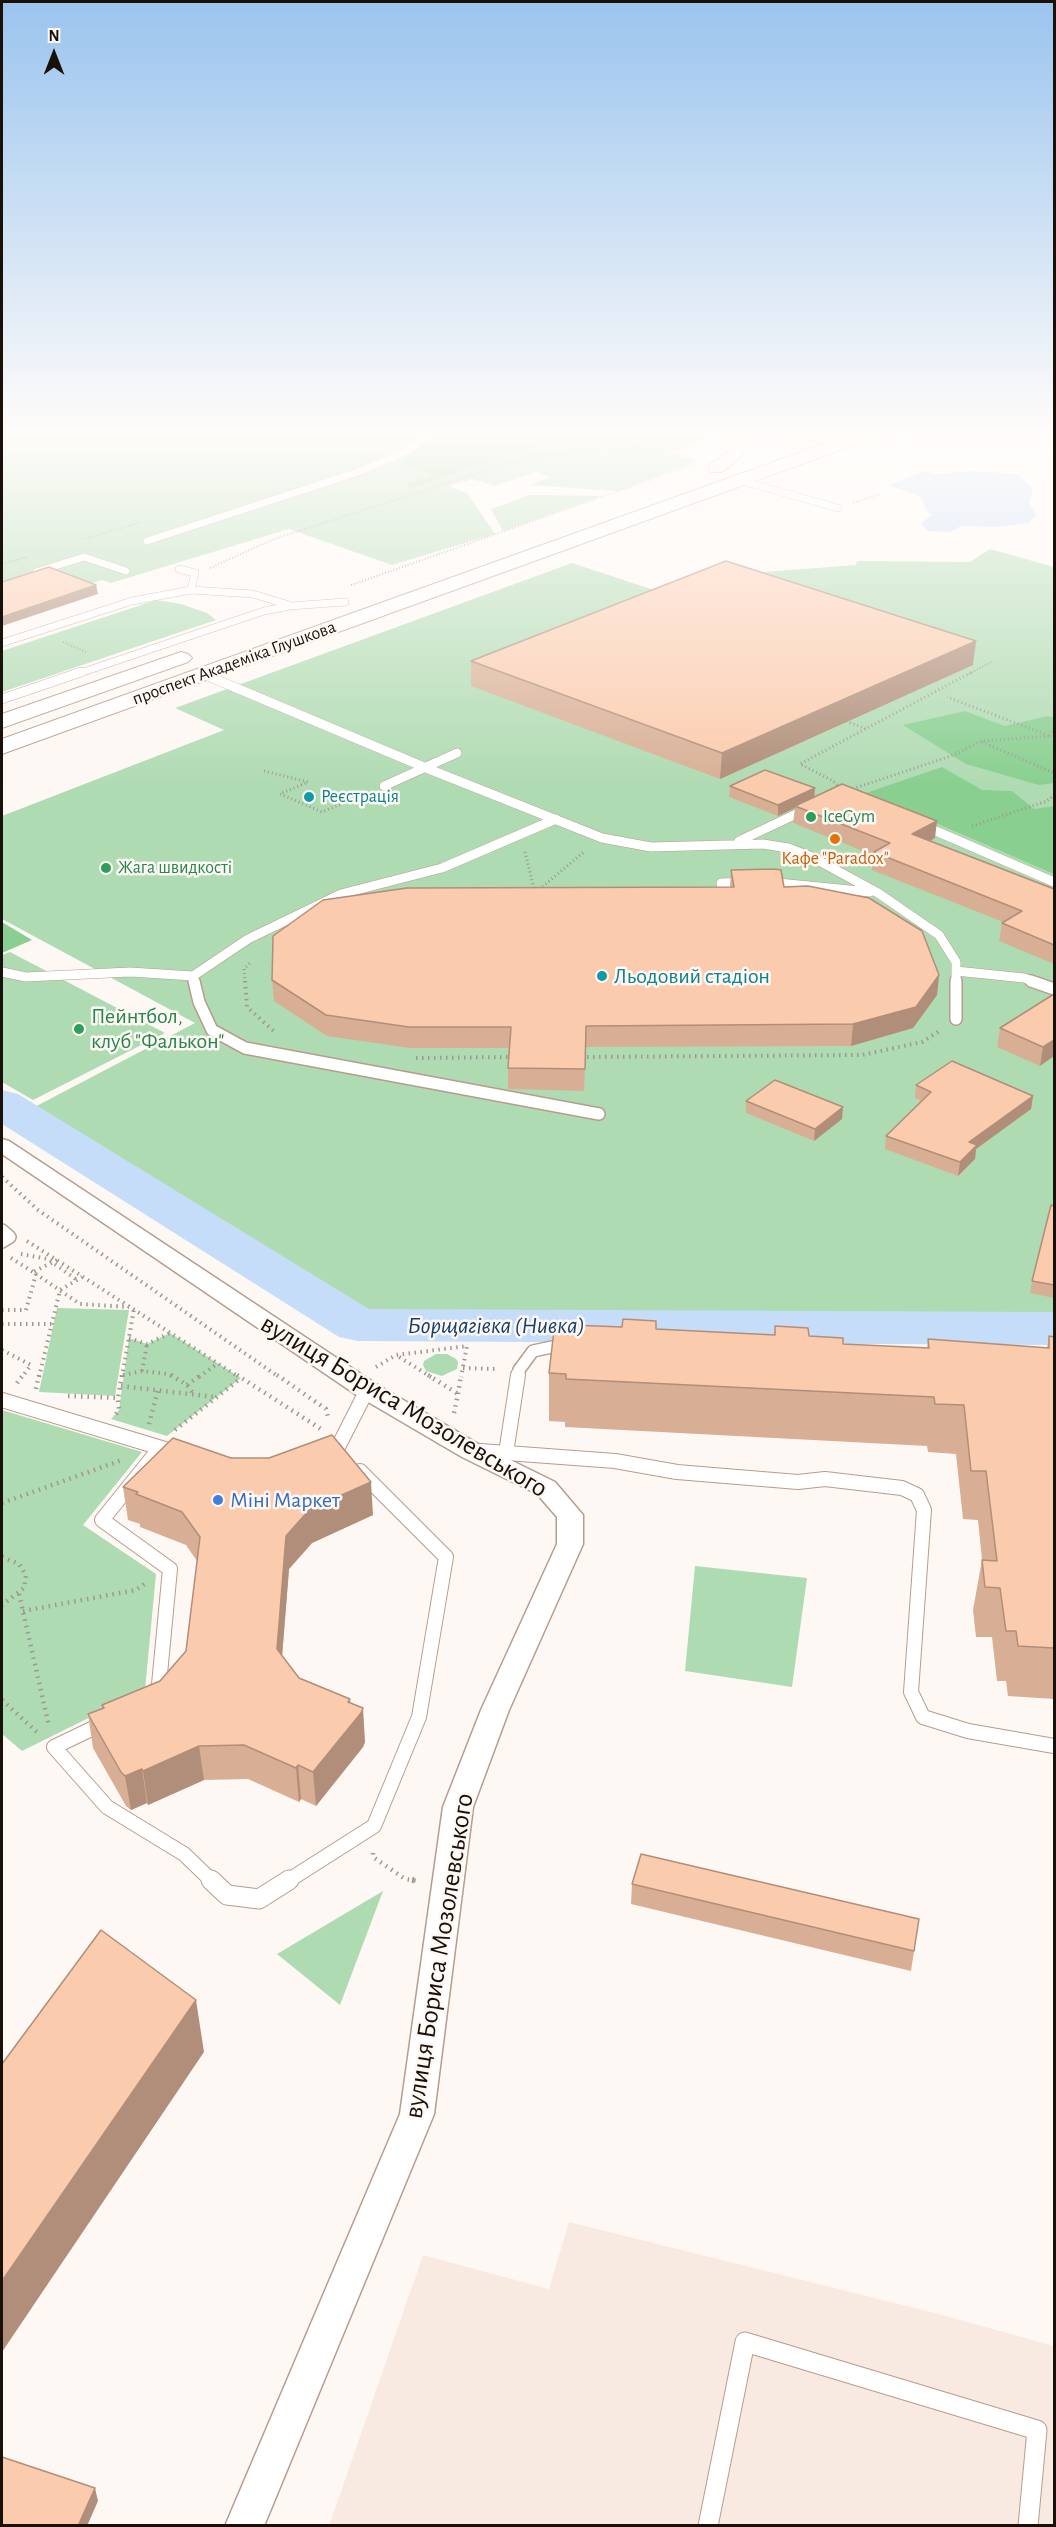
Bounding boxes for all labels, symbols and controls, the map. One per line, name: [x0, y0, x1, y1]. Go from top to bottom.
north arrow: [24, 24, 84, 84]
text: N: [48, 28, 60, 44]
street label: проспект Академіка Глушкова: [129, 616, 339, 710]
place label: Реєстрація: [321, 786, 399, 808]
marker: Реєстрація: [302, 790, 316, 804]
place label: IceGym: [823, 806, 875, 828]
marker: IceGym: [804, 810, 818, 824]
marker: Кафе "Paradox": [828, 832, 842, 846]
place label: Кафе "Paradox": [781, 848, 889, 870]
place label: Жага швидкості: [118, 857, 232, 879]
marker: Жага швидкості: [99, 861, 113, 875]
place label: Льодовий стадіон: [614, 963, 770, 989]
marker: Льодовий стадіон: [595, 969, 609, 983]
place label: Пейнтбол, клуб "Фалькон": [91, 1003, 224, 1054]
marker: Пейнтбол, клуб "Фалькон": [72, 1022, 86, 1036]
street label: вулиця Бориса Мозолевського: [255, 1307, 553, 1505]
water label: Борщагівка (Нивка): [407, 1312, 585, 1340]
place label: Міні Маркет: [230, 1487, 340, 1513]
marker: Міні Маркет: [211, 1493, 225, 1507]
street label: вулиця Бориса Мозолевського: [397, 1791, 481, 2121]

